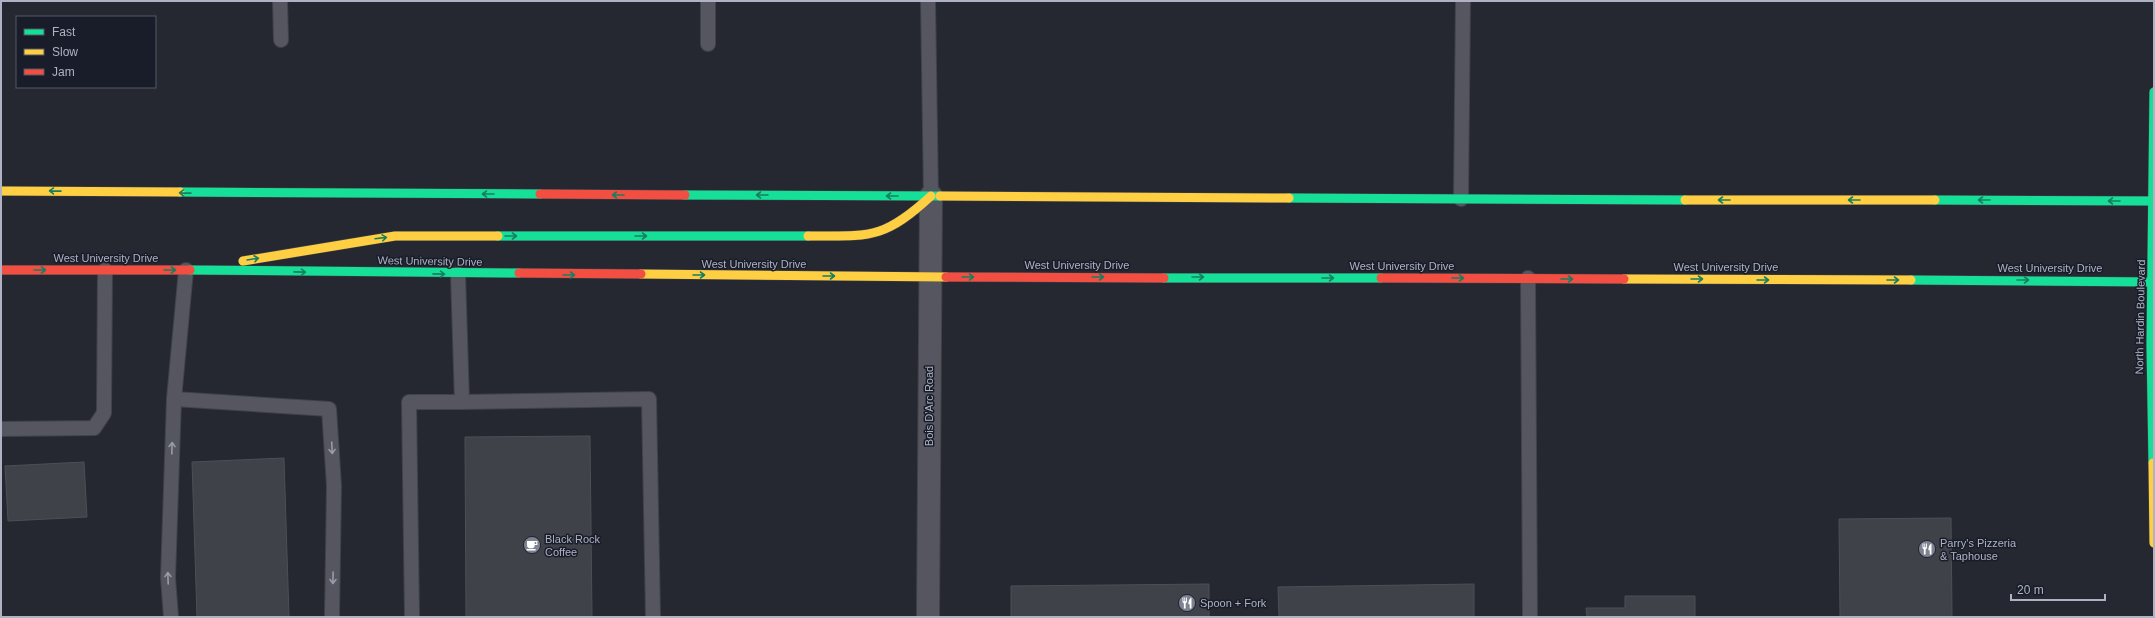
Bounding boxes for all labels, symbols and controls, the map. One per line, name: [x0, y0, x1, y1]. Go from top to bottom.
legend: [16, 16, 156, 88]
text: Fast: [52, 25, 76, 39]
text: Slow: [52, 45, 78, 59]
text: Jam: [52, 65, 75, 79]
one-way arrow: [49, 187, 62, 195]
one-way arrow: [179, 189, 192, 197]
one-way arrow: [482, 190, 495, 198]
one-way arrow: [612, 191, 625, 199]
one-way arrow: [756, 191, 769, 199]
one-way arrow: [886, 192, 899, 200]
one-way arrow: [1718, 196, 1731, 204]
one-way arrow: [1848, 196, 1861, 204]
one-way arrow: [1978, 196, 1991, 204]
one-way arrow: [2108, 197, 2121, 205]
one-way arrow: [504, 232, 517, 240]
one-way arrow: [634, 232, 647, 240]
one-way arrow: [374, 234, 387, 242]
street label: West University Drive: [54, 252, 158, 264]
street label: West University Drive: [377, 254, 483, 268]
one-way arrow: [246, 255, 259, 263]
street label: West University Drive: [702, 258, 806, 270]
street label: West University Drive: [1025, 259, 1129, 271]
street label: North Hardin Boulevard: [2133, 259, 2147, 375]
street label: West University Drive: [1350, 260, 1454, 272]
street label: West University Drive: [1674, 261, 1778, 273]
street label: West University Drive: [1998, 262, 2102, 274]
one-way arrow: [33, 266, 46, 274]
one-way arrow: [163, 266, 176, 274]
one-way arrow: [293, 268, 306, 276]
one-way arrow: [432, 270, 445, 278]
one-way arrow: [562, 271, 575, 279]
one-way arrow: [692, 271, 705, 279]
one-way arrow: [822, 272, 835, 280]
one-way arrow: [961, 273, 974, 281]
one-way arrow: [1091, 273, 1104, 281]
one-way arrow: [1191, 273, 1204, 281]
one-way arrow: [1321, 274, 1334, 281]
one-way arrow: [1451, 274, 1464, 282]
one-way arrow: [1560, 275, 1573, 283]
one-way arrow: [1690, 275, 1703, 283]
one-way arrow: [1756, 276, 1769, 284]
one-way arrow: [1886, 276, 1899, 284]
one-way arrow: [2016, 276, 2029, 284]
street label: Bois D'Arc Road: [923, 366, 935, 446]
one-way arrow: [328, 441, 335, 454]
one-way arrow: [168, 442, 176, 455]
place label: Black Rock Coffee: [545, 533, 601, 558]
cafe icon: Black Rock Coffee: [522, 535, 542, 555]
place label: Parry's Pizzeria & Taphouse: [1940, 537, 2017, 562]
restaurant icon: Parry's Pizzeria & Taphouse: [1917, 539, 1937, 559]
one-way arrow: [329, 571, 336, 584]
one-way arrow: [165, 572, 172, 585]
scale bar: [2011, 576, 2105, 602]
text: 20 m: [2017, 583, 2044, 597]
restaurant icon: Spoon + Fork: [1177, 593, 1197, 613]
place label: Spoon + Fork: [1200, 597, 1267, 609]

